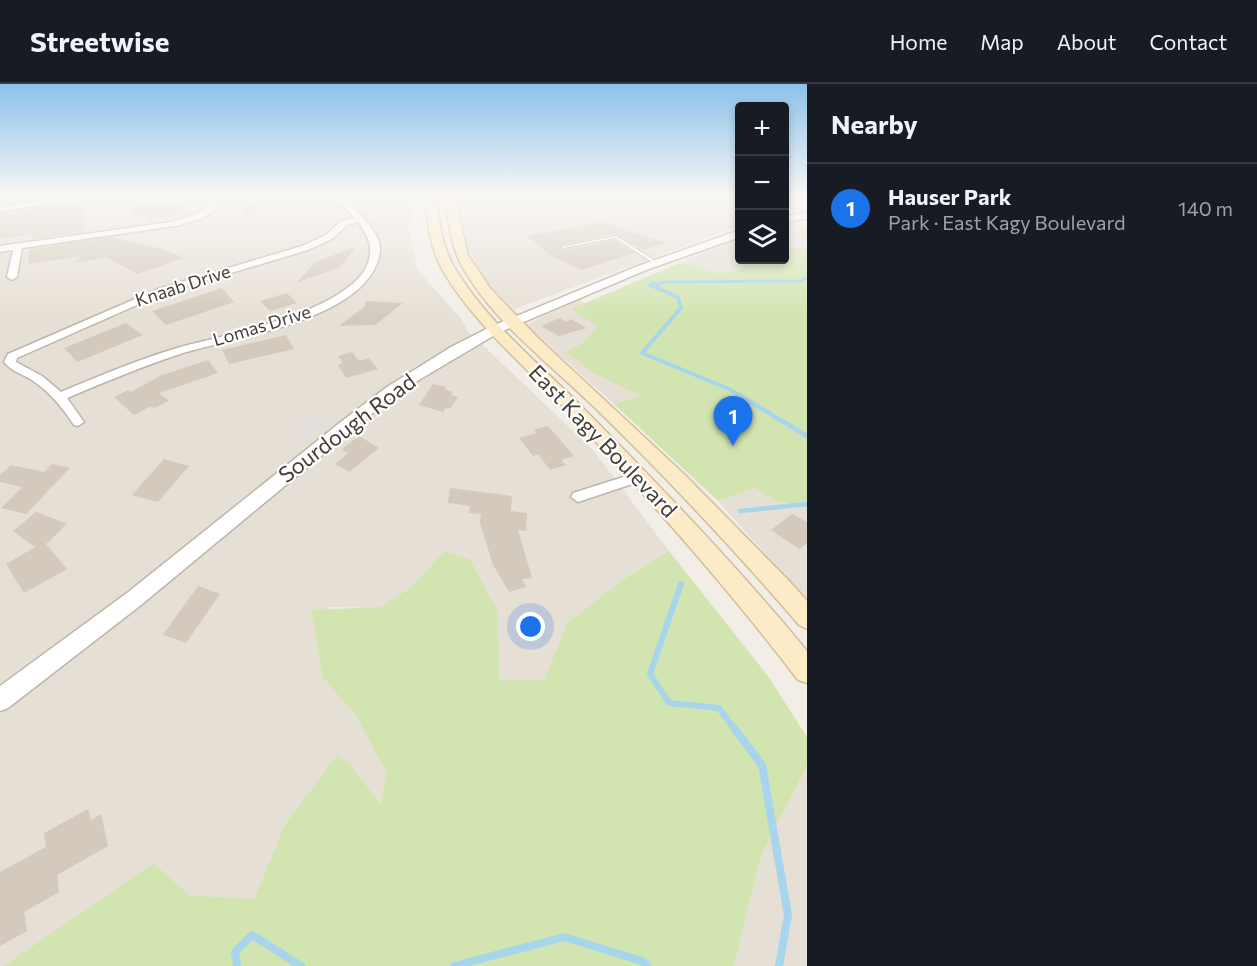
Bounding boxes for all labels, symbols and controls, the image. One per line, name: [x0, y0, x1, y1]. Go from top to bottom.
text: Streetwise: [30, 24, 170, 58]
text: Home: [890, 29, 947, 54]
text: Map: [980, 29, 1024, 54]
text: About: [1057, 29, 1116, 54]
text: Contact: [1149, 29, 1227, 54]
map controls: [735, 102, 789, 264]
button: +: [735, 102, 789, 156]
text: Nearby: [831, 108, 918, 139]
button: −: [735, 156, 789, 210]
text: Hauser Park: [888, 183, 1011, 210]
text: 1: [846, 196, 855, 220]
text: 140 m: [1178, 196, 1233, 220]
button: layers: [735, 210, 789, 264]
text: Park · East Kagy Boulevard: [888, 210, 1126, 234]
street label: Knaab Drive: [132, 259, 233, 311]
street label: Lomas Drive: [210, 300, 313, 350]
street label: East Kagy Boulevard: [524, 359, 683, 523]
street label: Sourdough Road: [273, 367, 421, 488]
pin: 1: [714, 396, 752, 446]
your location: [516, 612, 545, 641]

